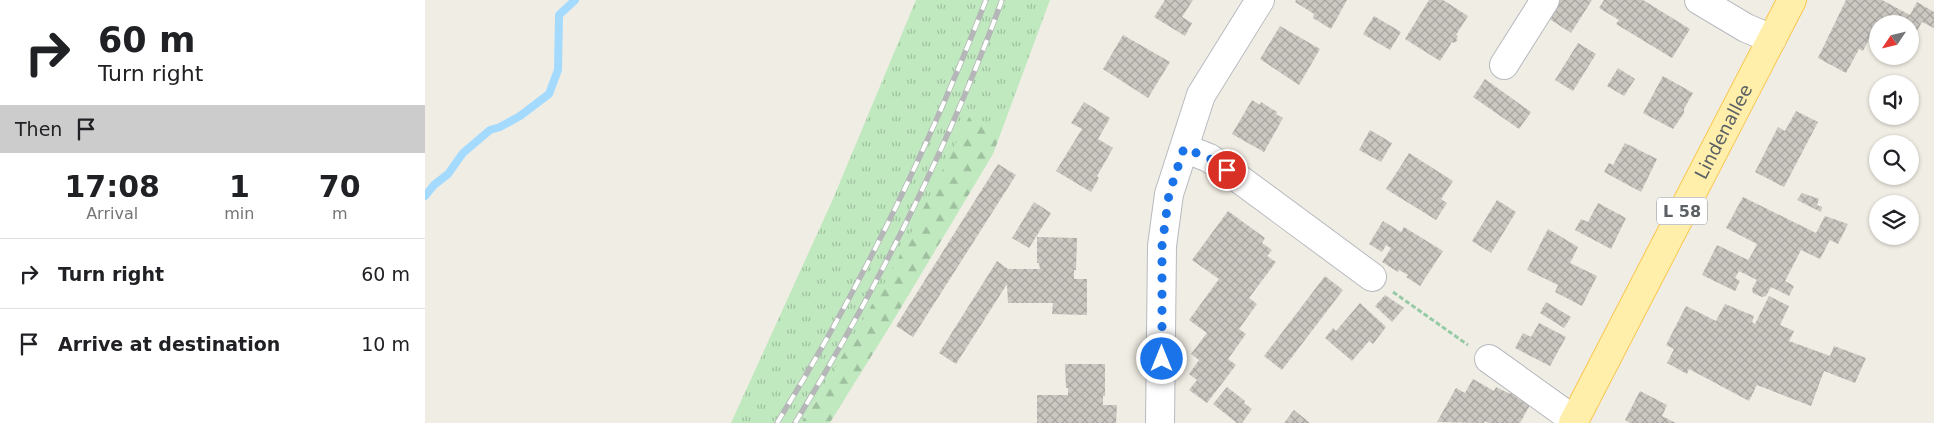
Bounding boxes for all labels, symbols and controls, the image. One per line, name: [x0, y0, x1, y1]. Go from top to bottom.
north arrow: [1869, 15, 1919, 65]
map controls: [1869, 15, 1919, 245]
icon: right: [15, 20, 80, 85]
text: 60 m: [98, 20, 195, 60]
text: Turn right: [98, 61, 203, 86]
button: sound: [1869, 75, 1919, 125]
street label: Lindenallee: [1690, 81, 1757, 182]
icon: arrive: [72, 115, 100, 143]
text: Then: [15, 118, 62, 140]
button: search: [1869, 135, 1919, 185]
pin: [1206, 149, 1248, 191]
icon: arrive: [1213, 156, 1241, 184]
text: 17:08: [64, 169, 160, 204]
text: 1: [229, 169, 250, 204]
text: 70: [319, 169, 361, 204]
button: layers: [1869, 195, 1919, 245]
road number: L 58: [1657, 198, 1707, 225]
text: Arrival: [86, 204, 138, 223]
text: min: [224, 204, 254, 223]
text: m: [332, 204, 348, 223]
icon: right: [15, 260, 43, 288]
text: Turn right: [58, 263, 164, 285]
text: 60 m: [361, 263, 410, 285]
icon: arrive: [15, 330, 43, 358]
position arrow: [1135, 332, 1187, 384]
text: Arrive at destination: [58, 333, 280, 355]
text: 10 m: [361, 333, 410, 355]

